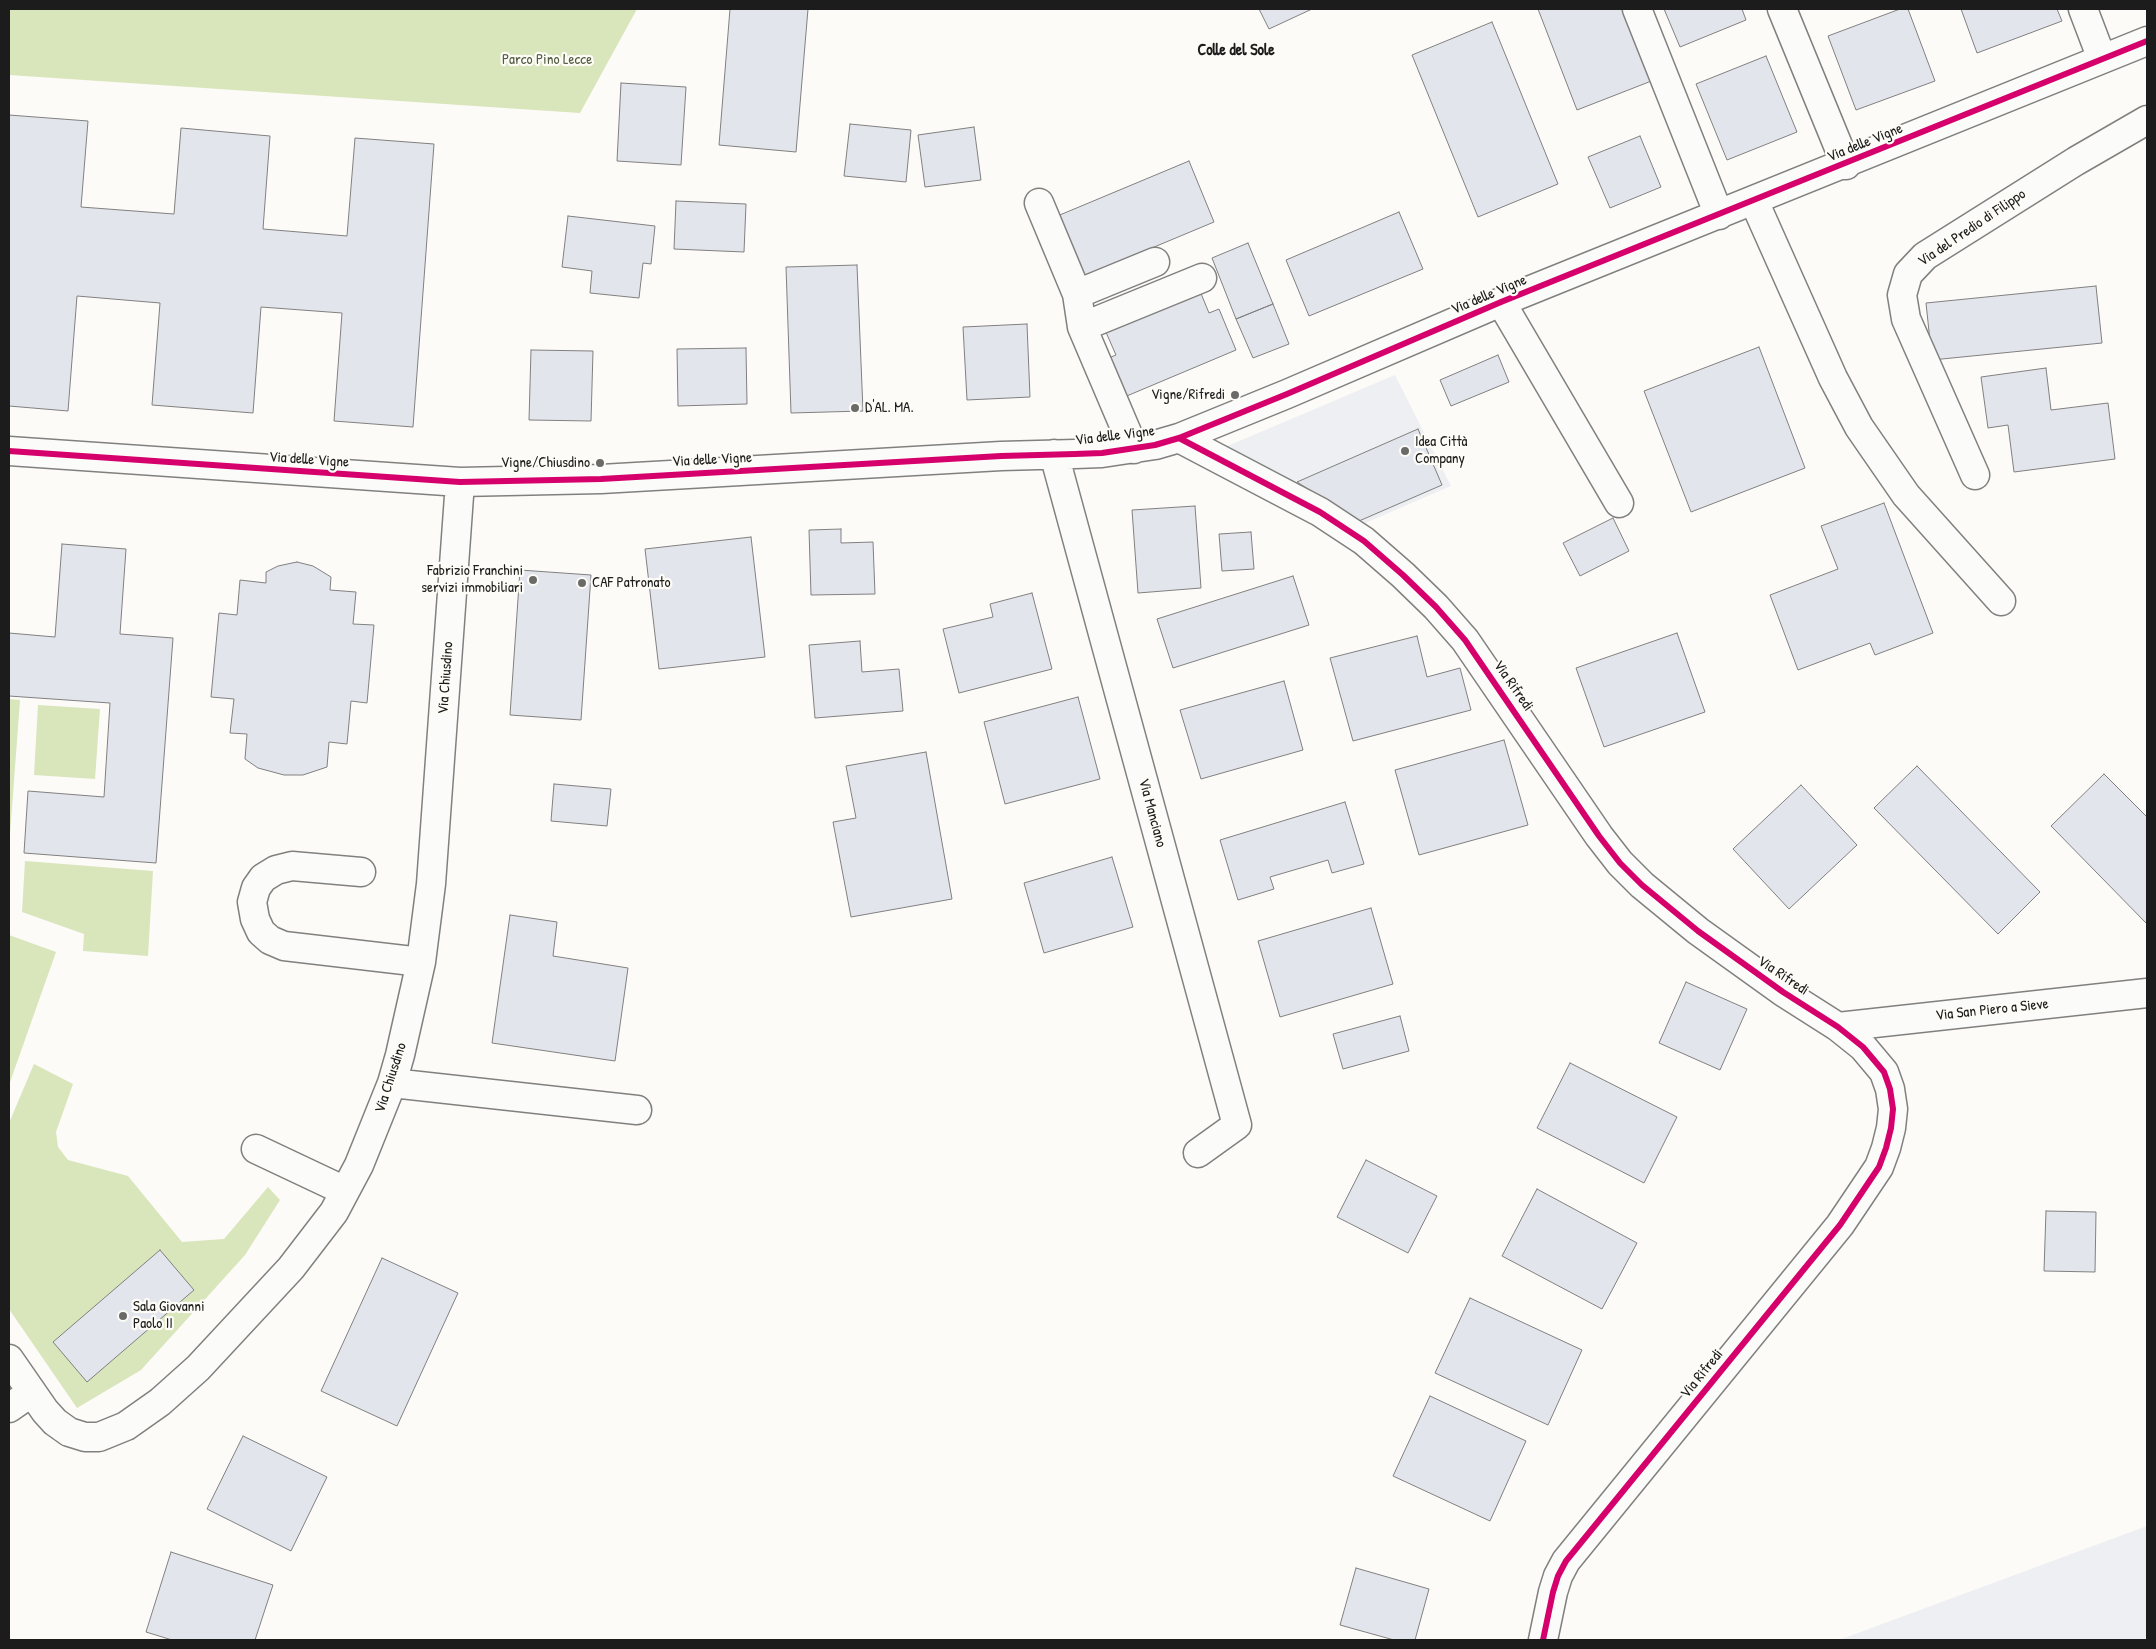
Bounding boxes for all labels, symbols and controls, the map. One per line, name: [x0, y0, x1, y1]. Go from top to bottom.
district label: Colle del Sole: [1197, 41, 1275, 61]
park label: Parco Pino Lecce: [502, 51, 592, 69]
street label: Via delle Vigne: [1825, 120, 1905, 166]
street label: Via del Predio di Filippo: [1915, 185, 2029, 271]
street label: Via delle Vigne: [1449, 271, 1529, 319]
place label: Vigne/Rifredi: [1151, 386, 1225, 404]
marker: Vigne/Rifredi: [1229, 389, 1241, 401]
place label: D'AL. MA.: [865, 399, 914, 417]
marker: D'AL. MA.: [849, 402, 861, 414]
street label: Via delle Vigne: [1074, 422, 1156, 450]
place label: Idea Città Company: [1415, 433, 1467, 468]
marker: Idea Città Company: [1399, 445, 1411, 457]
street label: Via delle Vigne: [268, 448, 350, 472]
street label: Via delle Vigne: [672, 449, 752, 471]
place label: Vigne/Chiusdino: [501, 454, 590, 472]
marker: Vigne/Chiusdino: [594, 457, 606, 469]
place label: Fabrizio Franchini servizi immobiliari: [421, 562, 523, 597]
marker: Fabrizio Franchini servizi immobiliari: [527, 574, 539, 586]
place label: CAF Patronato: [592, 574, 671, 592]
marker: CAF Patronato: [576, 577, 588, 589]
street label: Via Chiusdino: [434, 641, 458, 715]
street label: Via Rifredi: [1489, 657, 1537, 715]
street label: Via Manciano: [1134, 777, 1170, 849]
street label: Via Rifredi: [1754, 952, 1812, 1000]
street label: Via San Piero a Sieve: [1935, 995, 2049, 1025]
street label: Via Chiusdino: [371, 1041, 411, 1115]
place label: Sala Giovanni Paolo II: [133, 1298, 204, 1333]
marker: Sala Giovanni Paolo II: [117, 1310, 129, 1322]
street label: Via Rifredi: [1677, 1346, 1727, 1402]

